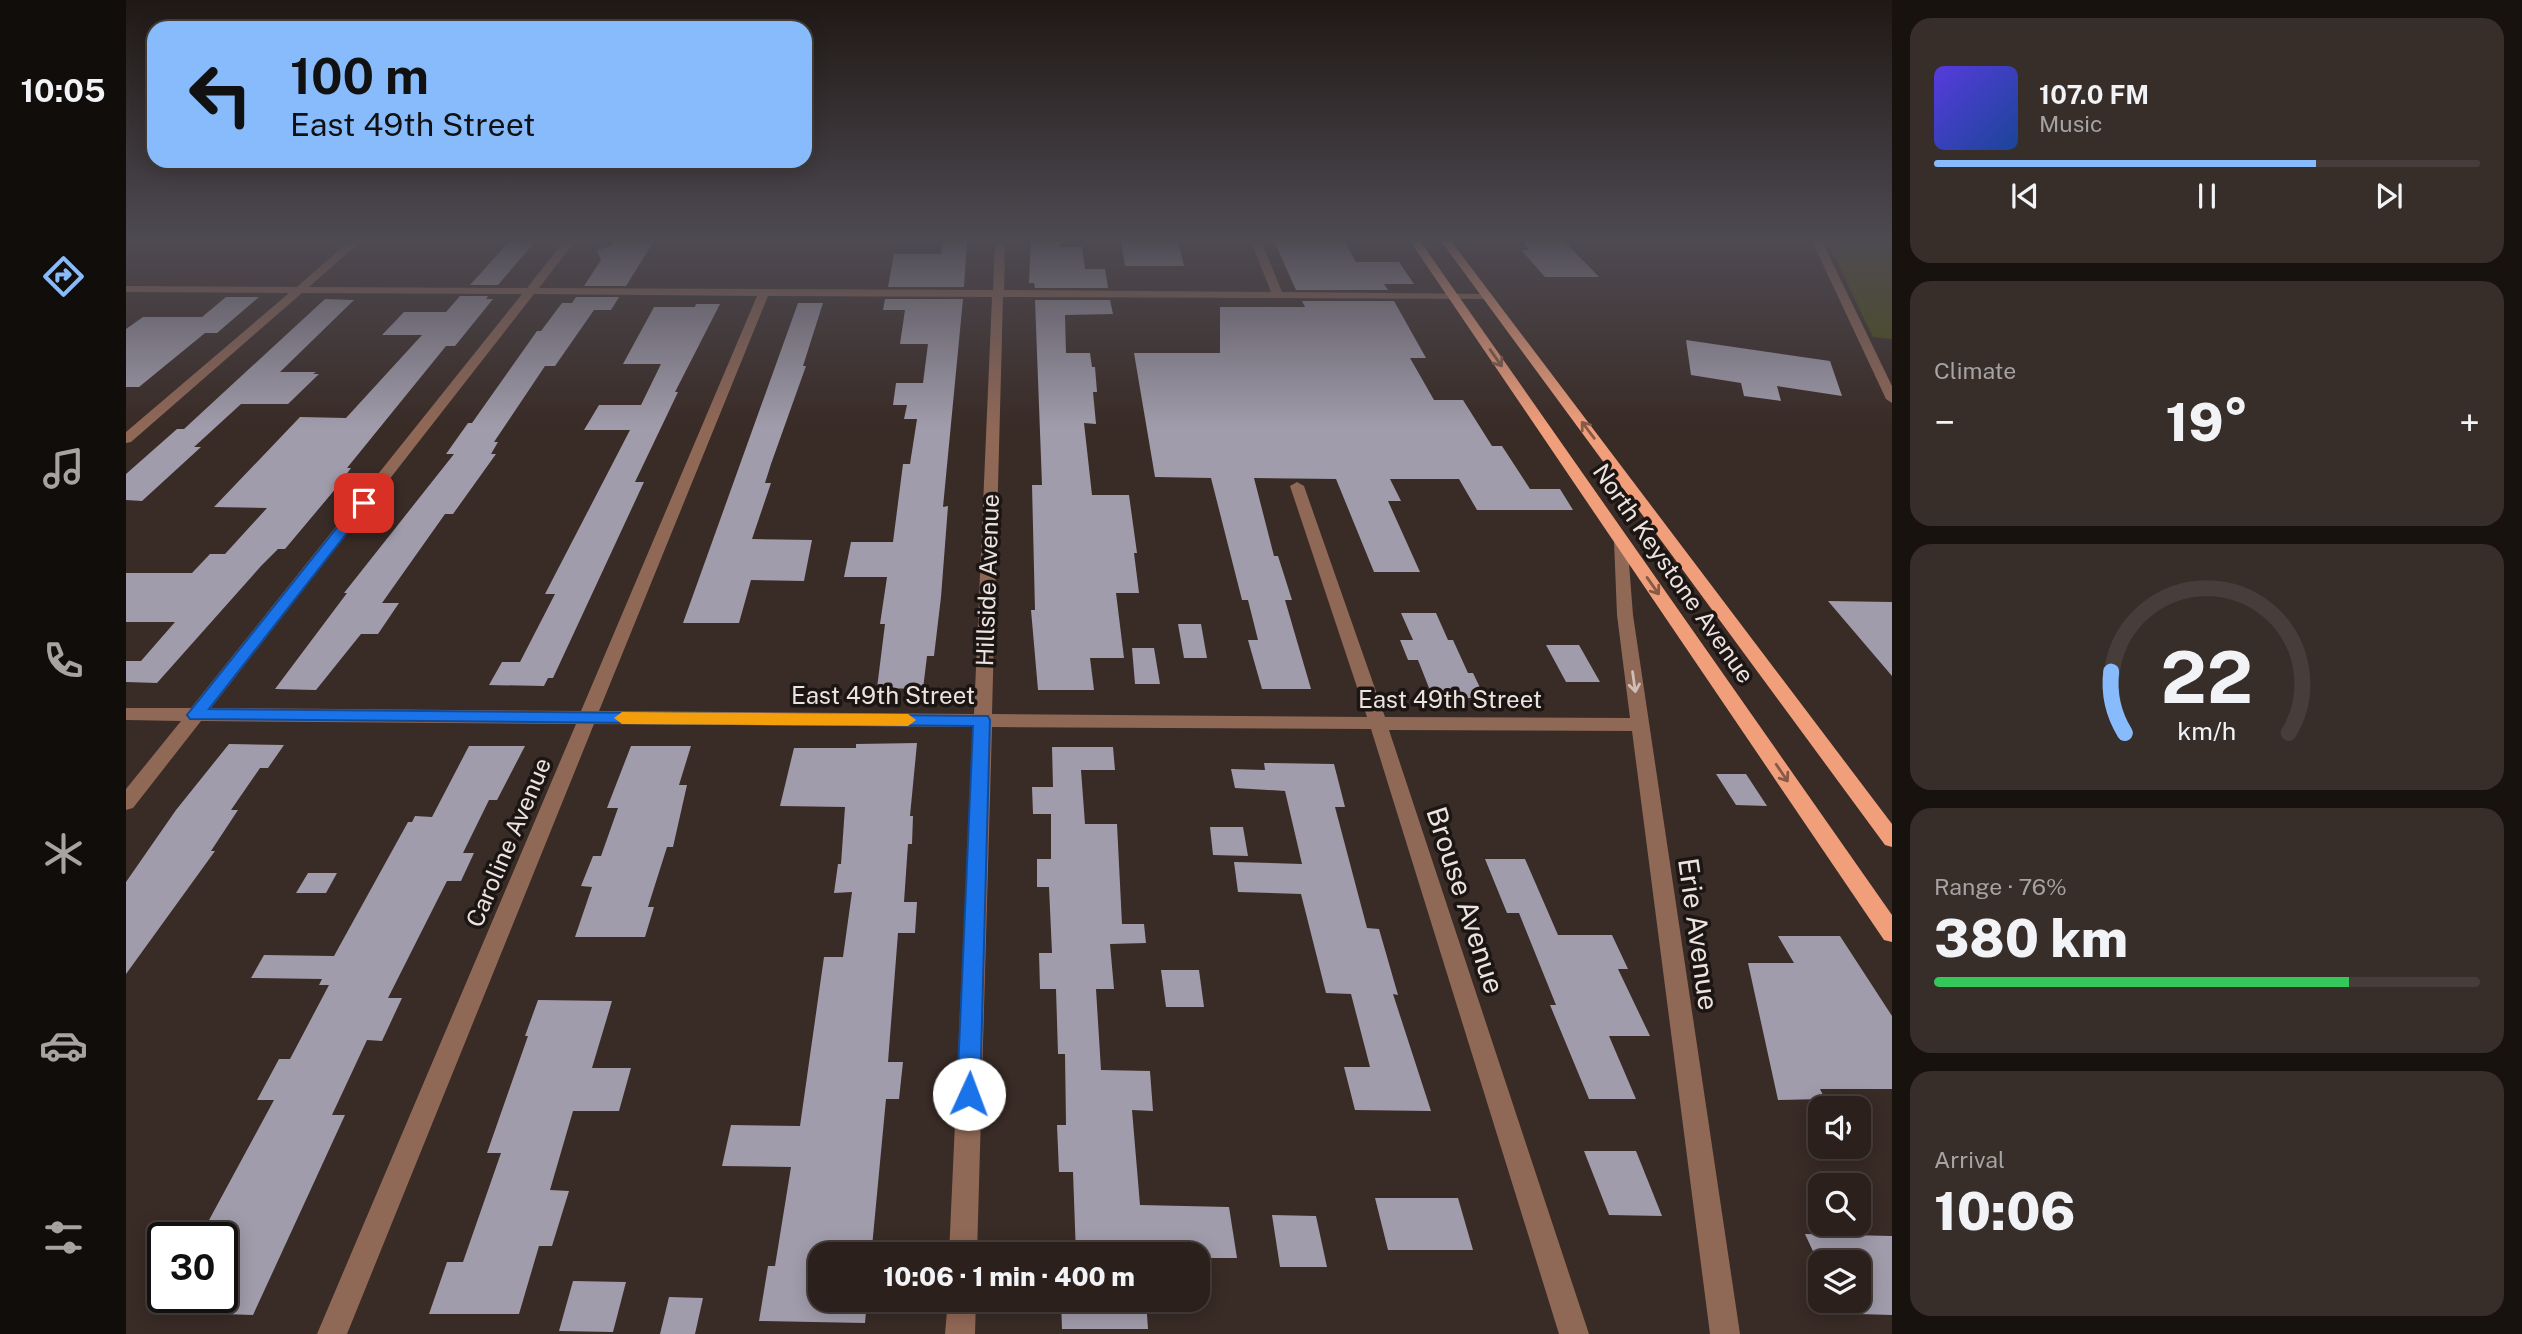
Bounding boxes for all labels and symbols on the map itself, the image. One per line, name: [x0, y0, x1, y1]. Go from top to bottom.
one-way arrow: [1489, 348, 1503, 367]
one-way arrow: [1581, 422, 1596, 440]
street label: North Keystone Avenue: [1588, 458, 1760, 688]
pin: [334, 473, 394, 533]
street label: Hillside Avenue: [970, 493, 1004, 667]
one-way arrow: [1646, 576, 1660, 595]
one-way arrow: [1628, 670, 1641, 693]
street label: East 49th Street: [791, 681, 975, 709]
street label: East 49th Street: [1358, 685, 1542, 713]
street label: Caroline Avenue: [460, 753, 556, 931]
one-way arrow: [1775, 762, 1789, 782]
street label: Brouse Avenue: [1420, 802, 1512, 998]
street label: Erie Avenue: [1672, 856, 1726, 1012]
position arrow: [932, 1057, 1006, 1131]
speed limit sign: 30: [147, 1222, 238, 1313]

